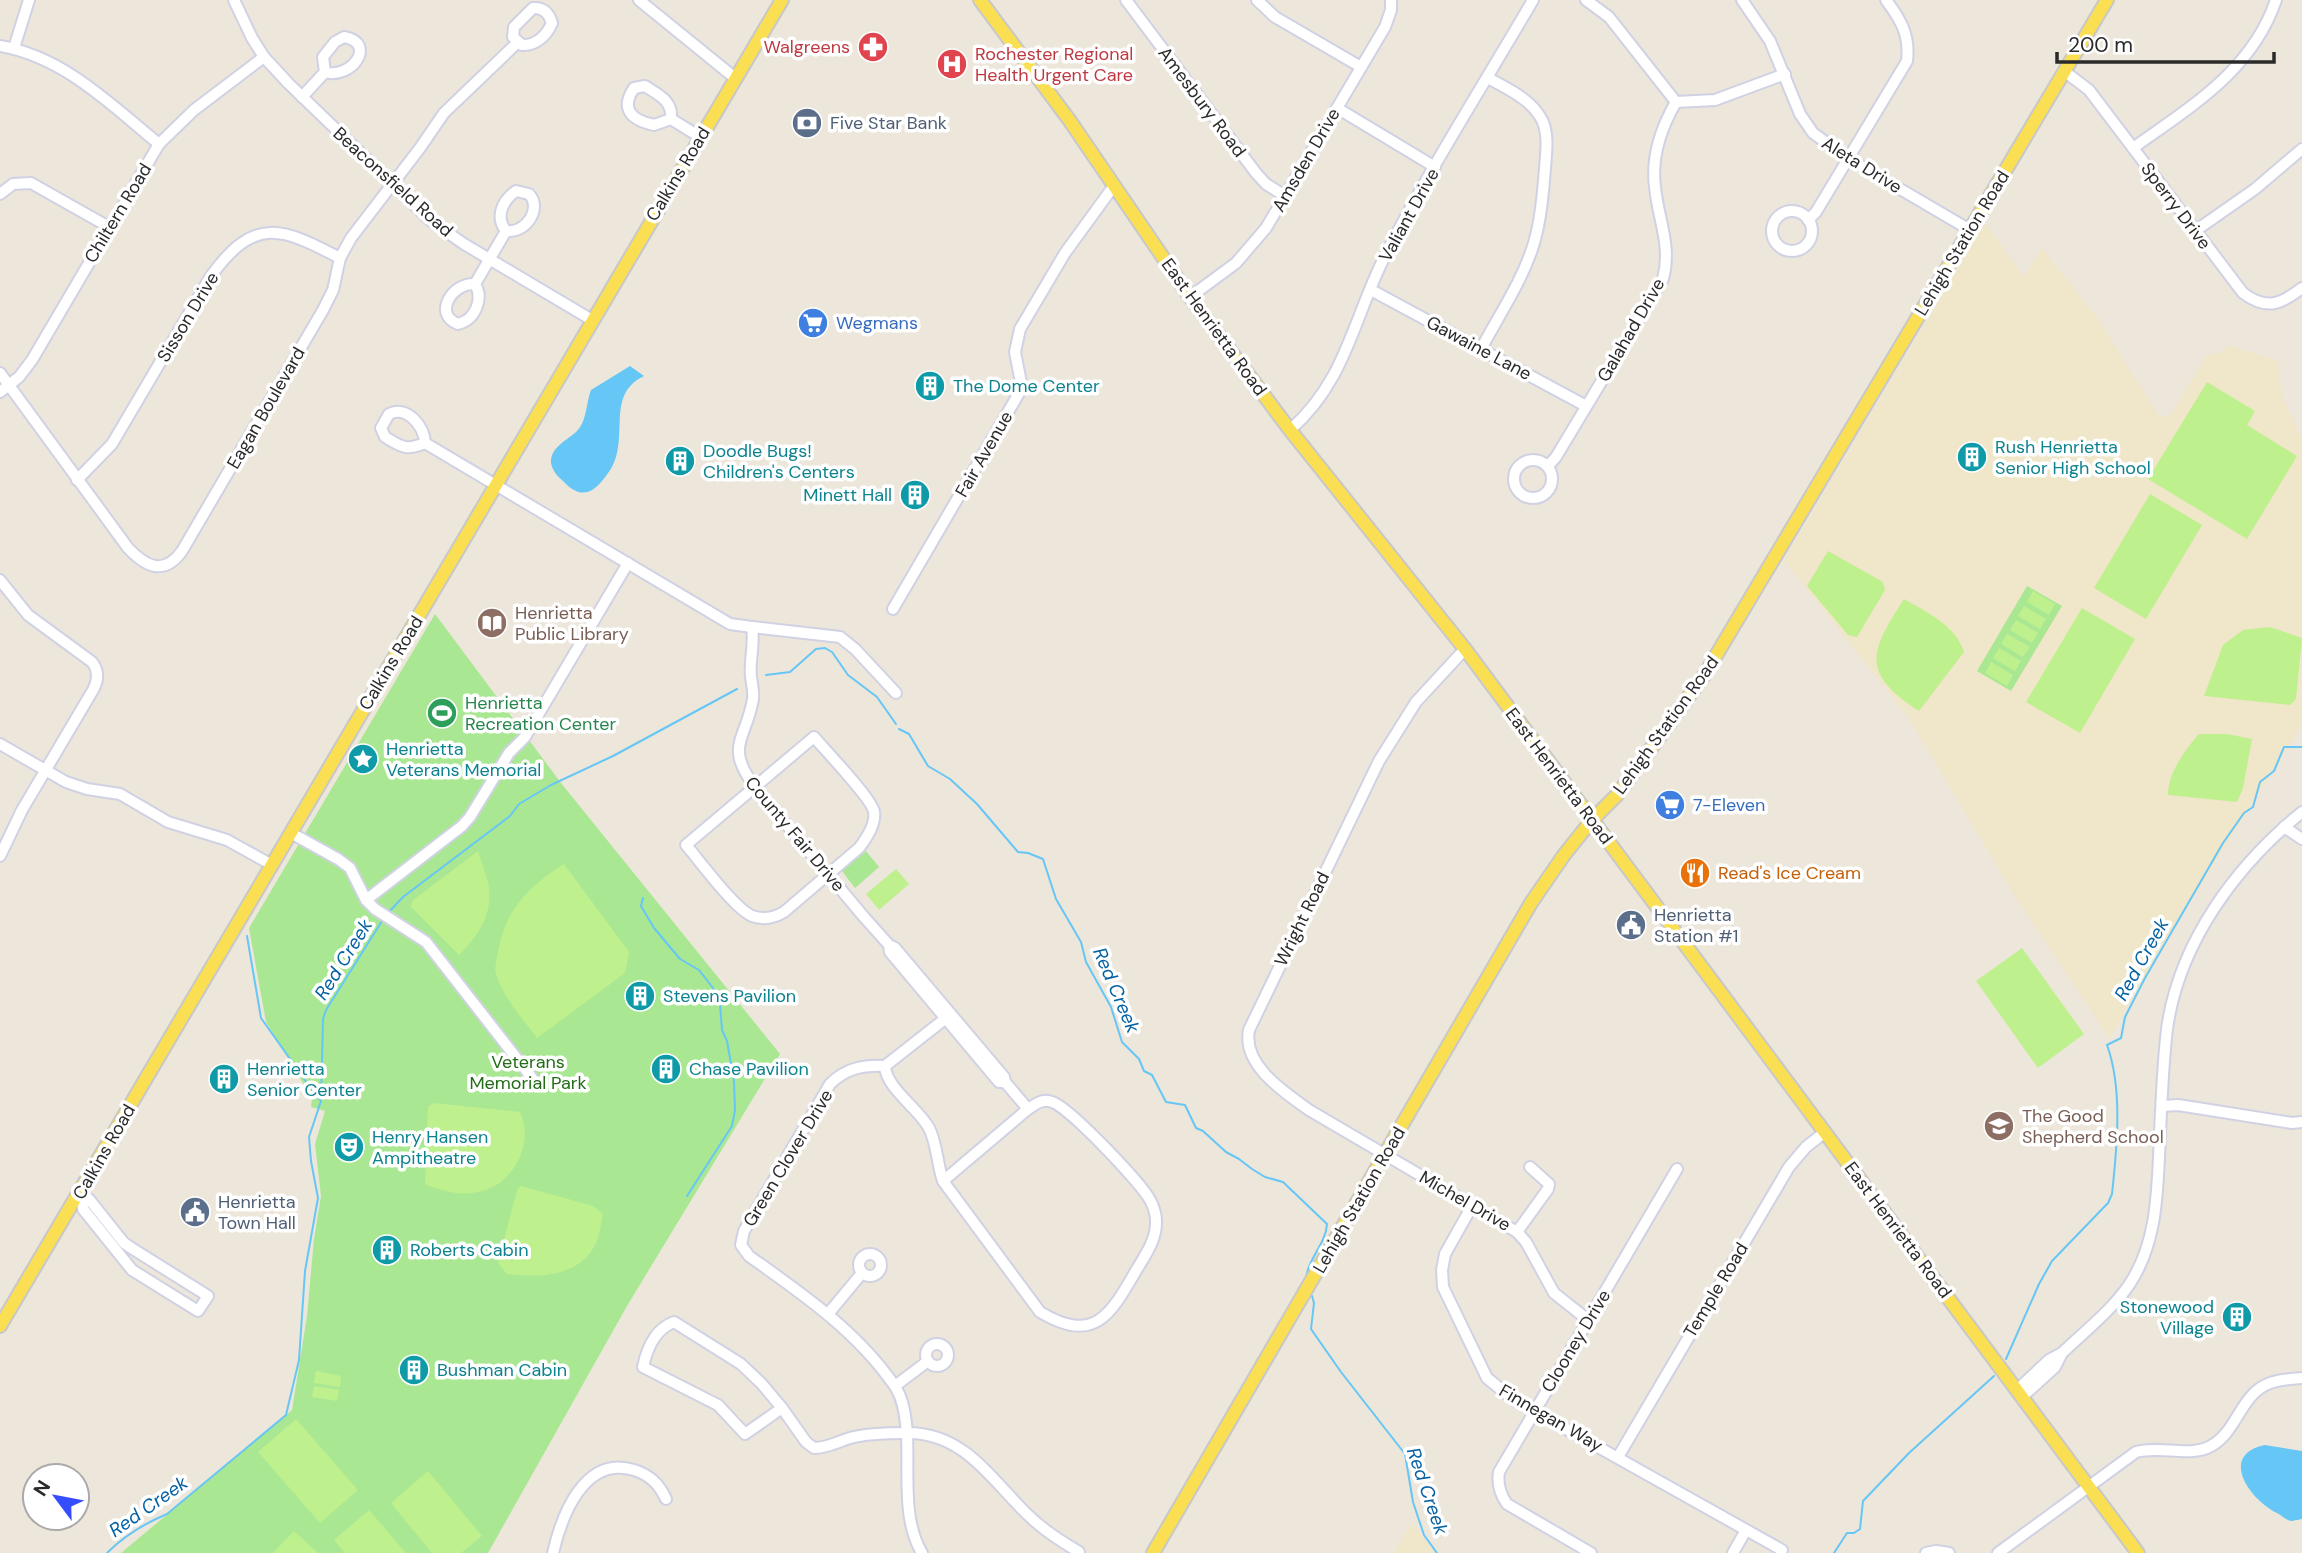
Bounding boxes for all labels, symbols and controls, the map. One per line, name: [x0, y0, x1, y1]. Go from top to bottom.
scale bar: [2057, 21, 2274, 65]
pharmacy icon: Walgreens: [856, 30, 890, 64]
text: 200 m: [2068, 31, 2133, 59]
place label: Walgreens: [763, 35, 850, 59]
place label: Rochester Regional Health Urgent Care: [975, 42, 1133, 87]
street label: Amesbury Road: [1153, 42, 1251, 162]
hospital icon: Rochester Regional Health Urgent Care: [935, 47, 969, 81]
street label: Amsden Drive: [1267, 104, 1345, 216]
bank icon: Five Star Bank: [790, 106, 824, 140]
place label: Five Star Bank: [830, 111, 947, 135]
street label: Beaconsfield Road: [328, 122, 458, 242]
street label: Calkins Road: [640, 122, 716, 226]
street label: Aleta Drive: [1817, 131, 1907, 199]
street label: Sperry Drive: [2136, 158, 2216, 254]
street label: Chiltern Road: [79, 159, 157, 267]
street label: Valiant Drive: [1373, 164, 1445, 266]
street label: Lehigh Station Road: [1909, 166, 2015, 320]
street label: East Henrietta Road: [1156, 253, 1272, 401]
street label: Sisson Drive: [152, 267, 224, 367]
street label: Galahad Drive: [1592, 274, 1670, 386]
supermarket icon: Wegmans: [796, 306, 830, 340]
street label: Gawaine Lane: [1422, 310, 1536, 386]
place label: Wegmans: [836, 311, 918, 335]
street label: Eagan Boulevard: [221, 343, 311, 473]
building icon: The Dome Center: [913, 369, 947, 403]
place label: The Dome Center: [953, 374, 1100, 398]
street label: Fair Avenue: [950, 407, 1018, 501]
place label: Rush Henrietta Senior High School: [1995, 435, 2151, 480]
place label: Doodle Bugs! Children's Centers: [703, 439, 855, 484]
building icon: Rush Henrietta Senior High School: [1955, 440, 1989, 474]
building icon: Doodle Bugs! Children's Centers: [663, 444, 697, 478]
building icon: Minett Hall: [898, 478, 932, 512]
place label: Minett Hall: [803, 483, 892, 507]
place label: Henrietta Public Library: [515, 601, 629, 646]
library icon: Henrietta Public Library: [475, 606, 509, 640]
street label: Calkins Road: [353, 611, 429, 715]
street label: Lehigh Station Road: [1608, 651, 1724, 799]
place label: Henrietta Recreation Center: [465, 691, 616, 736]
sports icon: Henrietta Recreation Center: [425, 696, 459, 730]
street label: East Henrietta Road: [1500, 703, 1618, 849]
place label: Henrietta Veterans Memorial: [386, 737, 541, 782]
place icon: Henrietta Veterans Memorial: [346, 742, 380, 776]
street label: County Fair Drive: [740, 771, 850, 897]
supermarket icon: 7-Eleven: [1653, 788, 1687, 822]
place label: 7-Eleven: [1693, 793, 1765, 817]
restaurant icon: Read's Ice Cream: [1678, 856, 1712, 890]
place label: Read's Ice Cream: [1718, 861, 1861, 885]
street label: Wright Road: [1269, 868, 1335, 970]
place label: Henrietta Station #1: [1654, 903, 1738, 948]
public building icon: Henrietta Station #1: [1614, 908, 1648, 942]
water label: Red Creek: [2108, 913, 2175, 1005]
water label: Red Creek: [309, 914, 378, 1004]
water label: Red Creek: [1087, 944, 1146, 1037]
building icon: Stevens Pavilion: [623, 979, 657, 1013]
place label: Stevens Pavilion: [663, 984, 796, 1008]
park label: Veterans Memorial Park: [469, 1050, 587, 1095]
building icon: Chase Pavilion: [649, 1052, 683, 1086]
place label: Henrietta Senior Center: [247, 1057, 362, 1102]
place label: Chase Pavilion: [689, 1057, 809, 1081]
building icon: Henrietta Senior Center: [207, 1062, 241, 1096]
street label: Green Clover Drive: [738, 1085, 838, 1231]
street label: Calkins Road: [67, 1100, 141, 1204]
place label: The Good Shepherd School: [2022, 1104, 2164, 1149]
school or university icon: The Good Shepherd School: [1982, 1109, 2016, 1143]
street label: Lehigh Station Road: [1307, 1122, 1411, 1278]
place label: Henry Hansen Ampitheatre: [372, 1125, 488, 1170]
theatre icon: Henry Hansen Ampitheatre: [332, 1130, 366, 1164]
street label: East Henrietta Road: [1839, 1157, 1957, 1303]
street label: Michel Drive: [1415, 1165, 1515, 1237]
place label: Henrietta Town Hall: [218, 1190, 296, 1235]
public building icon: Henrietta Town Hall: [178, 1195, 212, 1229]
building icon: Roberts Cabin: [370, 1233, 404, 1267]
place label: Roberts Cabin: [410, 1238, 528, 1262]
street label: Temple Road: [1678, 1238, 1754, 1342]
street label: Clooney Drive: [1536, 1285, 1616, 1397]
place label: Stonewood Village: [2120, 1295, 2214, 1340]
building icon: Stonewood Village: [2220, 1300, 2254, 1334]
building icon: Bushman Cabin: [397, 1353, 431, 1387]
place label: Bushman Cabin: [437, 1358, 567, 1382]
street label: Finnegan Way: [1495, 1379, 1607, 1457]
water label: Red Creek: [1401, 1444, 1454, 1538]
north arrow: [21, 1462, 91, 1532]
water label: Red Creek: [104, 1470, 193, 1543]
text: N: [28, 1476, 56, 1501]

